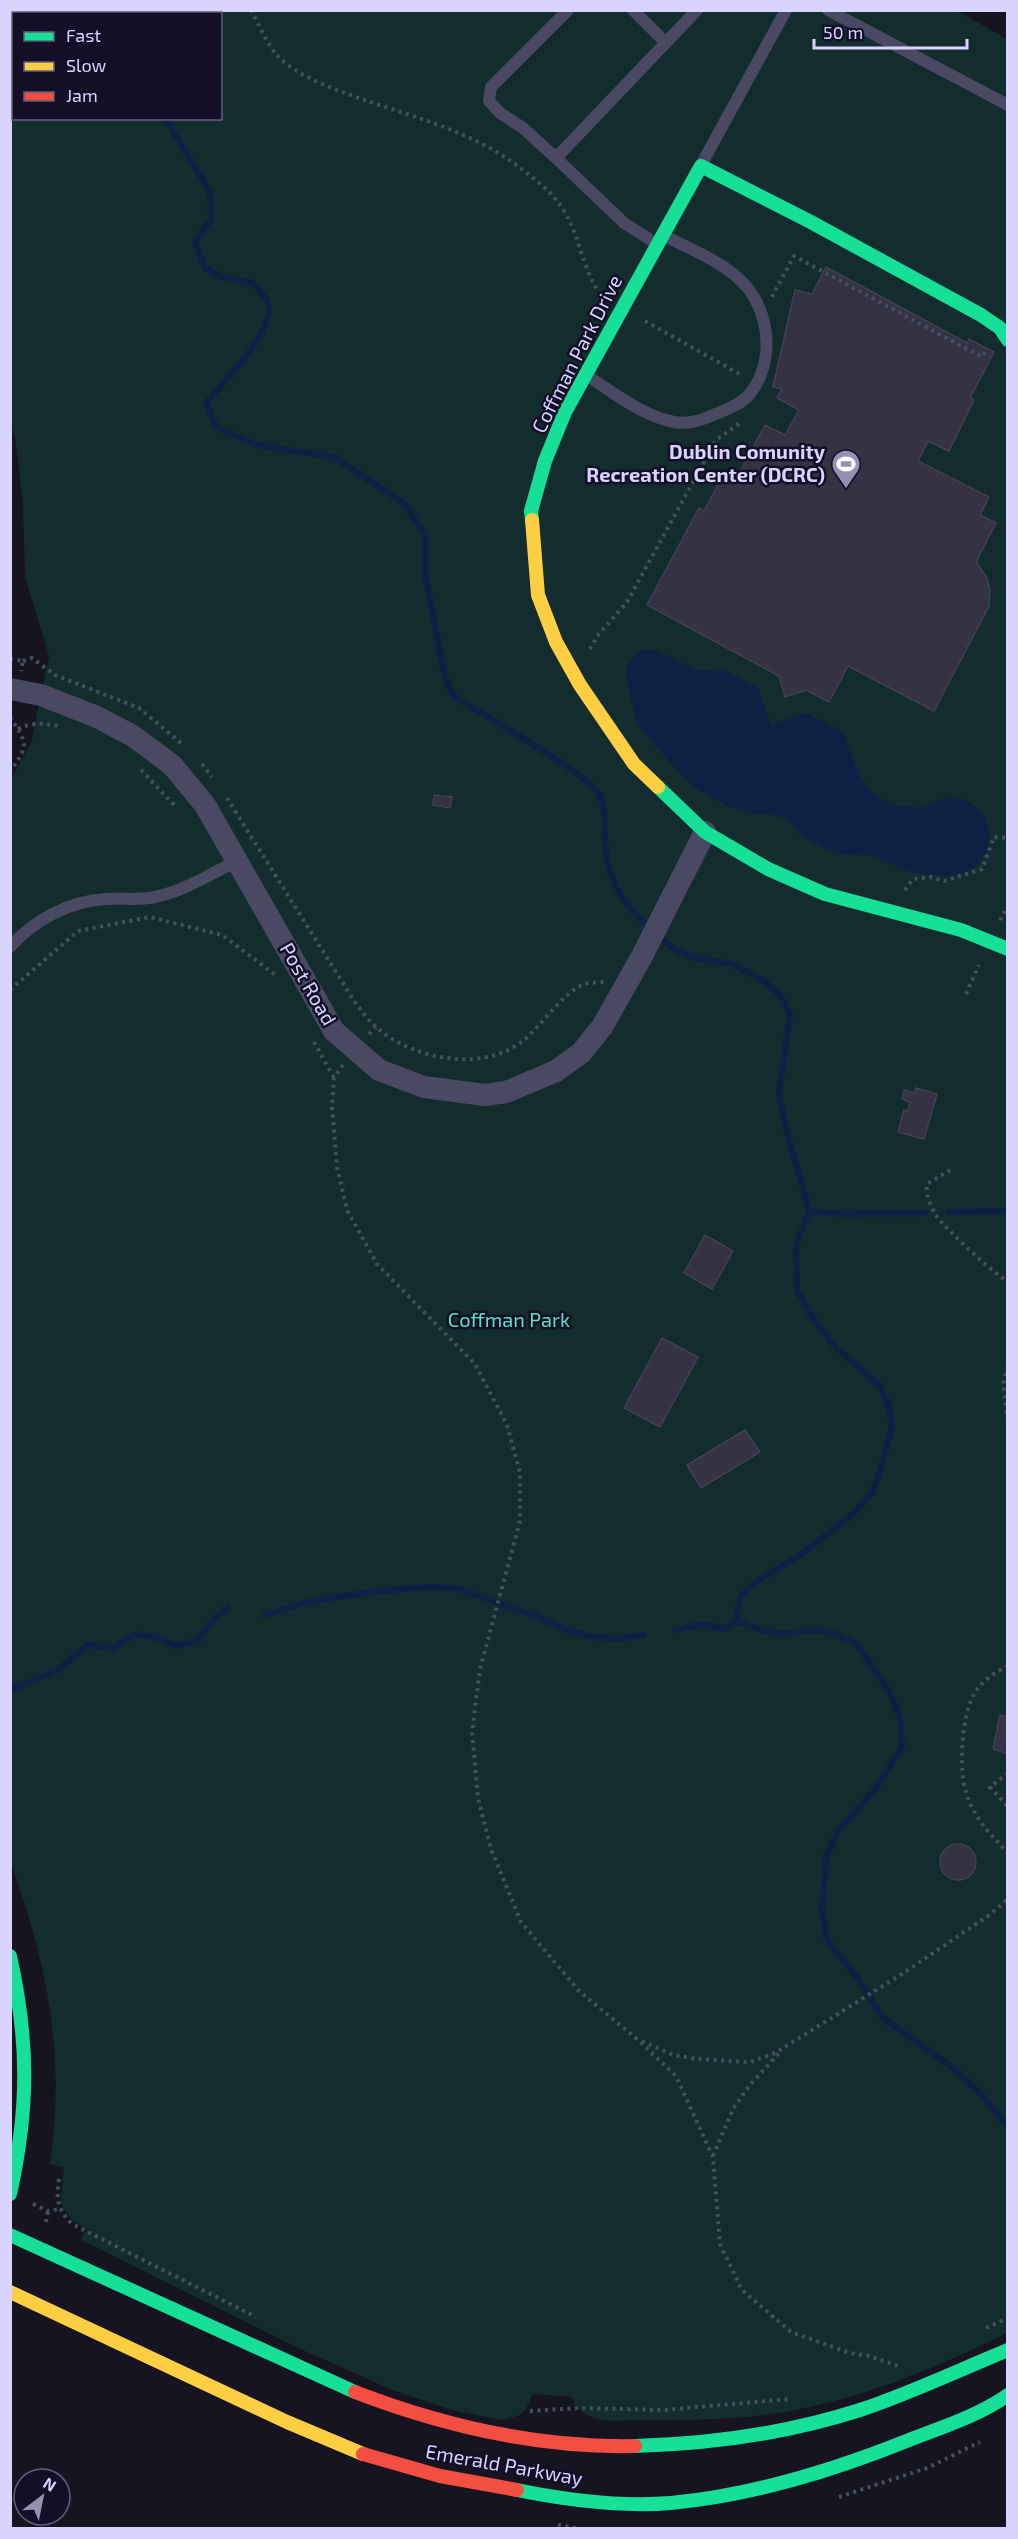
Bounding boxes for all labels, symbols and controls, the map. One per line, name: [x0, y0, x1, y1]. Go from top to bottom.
legend: [12, 12, 222, 120]
scale bar: [814, 12, 967, 50]
text: 50 m: [823, 21, 863, 43]
text: Fast: [66, 24, 101, 46]
text: Slow: [66, 54, 107, 76]
text: Jam: [66, 84, 98, 106]
street label: Coffman Park Drive: [526, 270, 626, 437]
place label: Dublin Comunity Recreation Center (DCRC): [586, 439, 826, 486]
sports icon: Dublin Comunity Recreation Center (DCRC): [830, 448, 862, 490]
street label: Post Road: [276, 938, 342, 1029]
park label: Coffman Park: [448, 1307, 570, 1331]
street label: Emerald Parkway: [424, 2438, 585, 2490]
north arrow: [12, 2467, 72, 2527]
text: N: [40, 2473, 60, 2495]

